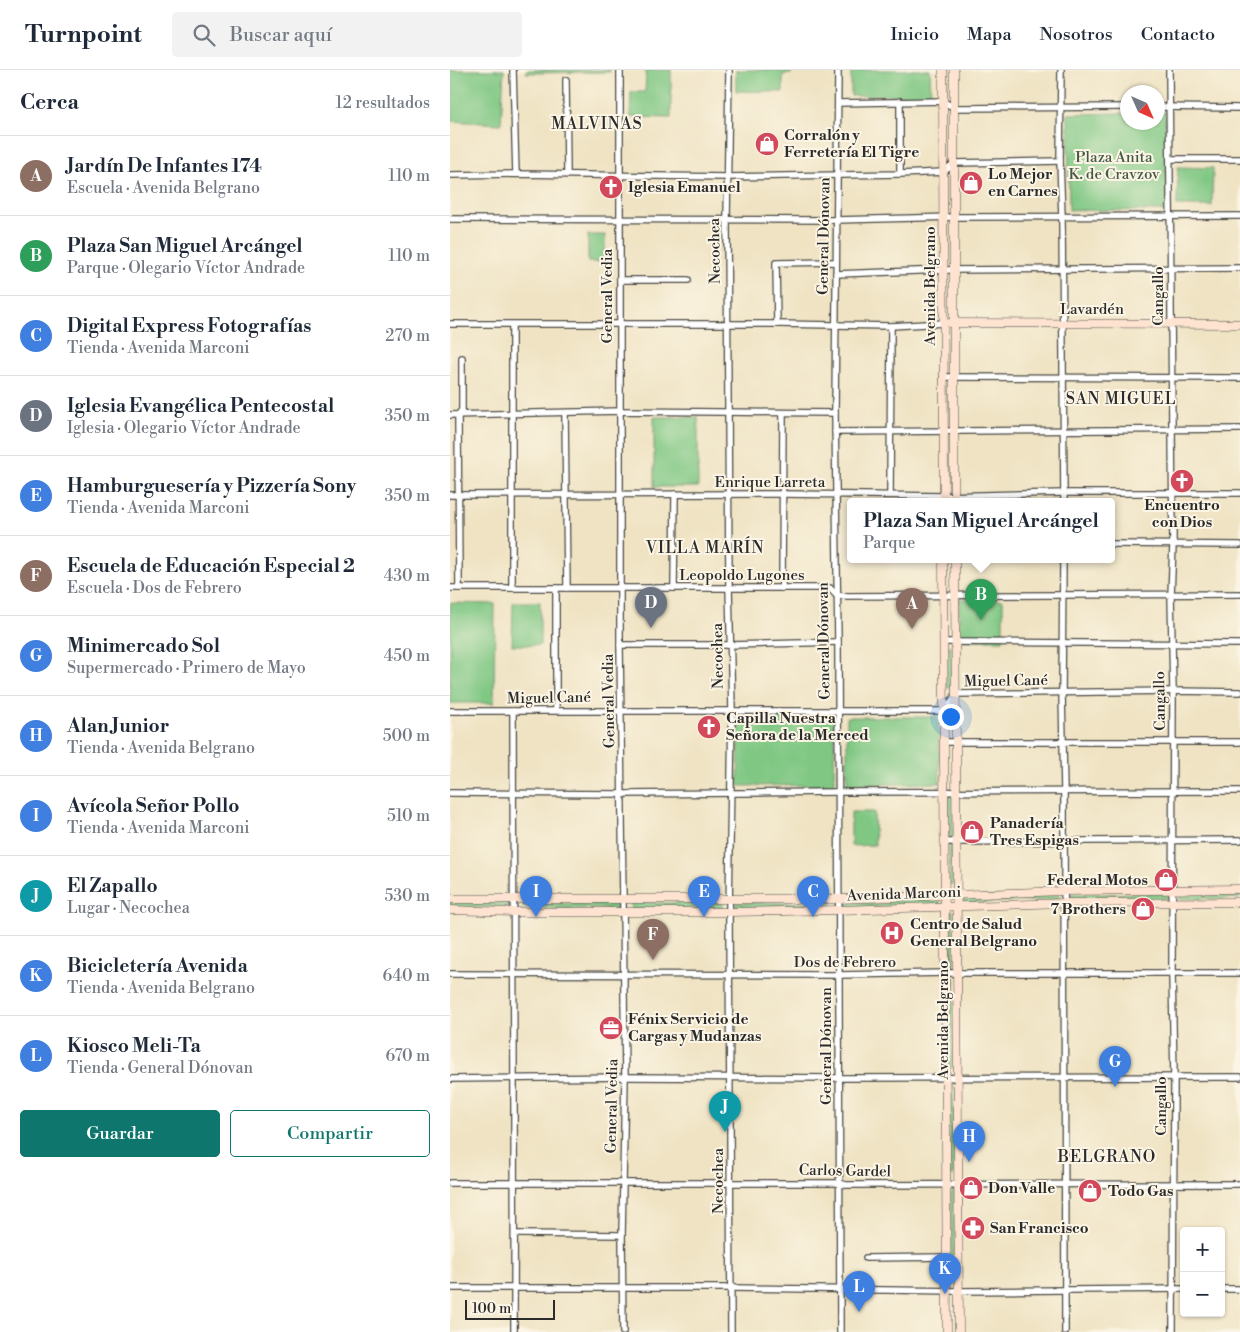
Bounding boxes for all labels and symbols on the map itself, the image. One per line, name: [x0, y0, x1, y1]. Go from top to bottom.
north arrow: [1120, 85, 1165, 130]
district label: MALVINAS: [551, 114, 643, 134]
place label: Corralón y Ferretería El Tigre: [784, 126, 919, 162]
shop icon: Corralón y Ferretería El Tigre: [754, 131, 780, 157]
park label: Plaza Anita K. de Cravzov: [1068, 148, 1160, 184]
place label: Lo Mejor en Carnes: [988, 165, 1058, 201]
shop icon: Lo Mejor en Carnes: [958, 170, 984, 196]
church icon: Iglesia Emanuel: [598, 174, 624, 200]
street label: General Dónovan: [813, 177, 835, 295]
place label: Iglesia Emanuel: [628, 178, 741, 197]
street label: Necochea: [705, 217, 725, 284]
street label: Avenida Belgrano: [921, 226, 940, 347]
street label: General Vedia: [598, 248, 617, 343]
street label: Cangallo: [1149, 266, 1168, 326]
street label: Lavardén: [1060, 300, 1124, 319]
district label: SAN MIGUEL: [1066, 389, 1176, 409]
church icon: Encuentro con Dios: [1169, 468, 1195, 494]
street label: Enrique Larreta: [715, 473, 826, 492]
place label: Encuentro con Dios: [1144, 496, 1220, 532]
district label: VILLA MARÍN: [645, 536, 764, 558]
street label: Leopoldo Lugones: [679, 566, 805, 585]
pin: B: [965, 579, 997, 620]
street label: General Dónovan: [813, 582, 835, 700]
pin: D: [635, 587, 667, 628]
pin: A: [896, 588, 928, 629]
street label: Necochea: [708, 622, 728, 689]
street label: General Vedia: [599, 653, 619, 749]
street label: Miguel Cané: [964, 671, 1048, 691]
street label: Cangallo: [1150, 671, 1170, 731]
street label: Miguel Cané: [507, 688, 591, 708]
your location: [938, 704, 964, 730]
place label: Capilla Nuestra Señora de la Merced: [726, 709, 869, 745]
church icon: Capilla Nuestra Señora de la Merced: [696, 714, 722, 740]
place label: Panadería Tres Espigas: [990, 814, 1079, 850]
shop icon: Panadería Tres Espigas: [959, 819, 985, 845]
shop icon: Federal Motos: [1153, 867, 1179, 893]
place label: Federal Motos: [1047, 871, 1148, 890]
pin: I: [520, 876, 552, 917]
pin: E: [688, 876, 720, 917]
pin: C: [797, 876, 829, 917]
street label: Avenida Marconi: [845, 883, 962, 906]
shop icon: 7 Brothers: [1130, 896, 1156, 922]
place label: 7 Brothers: [1050, 900, 1126, 919]
place label: Centro de Salud General Belgrano: [910, 915, 1037, 951]
pin: F: [637, 919, 669, 960]
hospital icon: Centro de Salud General Belgrano: [879, 920, 905, 946]
street label: Dos de Febrero: [794, 953, 896, 972]
street label: Avenida Belgrano: [934, 960, 953, 1081]
street label: General Dónovan: [817, 987, 836, 1105]
place label: Fénix Servicio de Cargas y Mudanzas: [628, 1010, 761, 1046]
office icon: Fénix Servicio de Cargas y Mudanzas: [598, 1015, 624, 1041]
pin: G: [1099, 1046, 1131, 1087]
street label: General Vedia: [602, 1058, 622, 1154]
street label: Cangallo: [1152, 1076, 1171, 1136]
pin: J: [709, 1091, 741, 1132]
pin: H: [953, 1121, 985, 1162]
district label: BELGRANO: [1057, 1147, 1156, 1167]
street label: Necochea: [709, 1148, 728, 1214]
street label: Carlos Gardel: [799, 1161, 892, 1181]
shop icon: Don Valle: [958, 1175, 984, 1201]
shop icon: Todo Gas: [1077, 1178, 1103, 1204]
place label: Don Valle: [988, 1179, 1055, 1198]
place label: Todo Gas: [1108, 1182, 1173, 1201]
pharmacy icon: San Francisco: [960, 1215, 986, 1241]
place label: San Francisco: [990, 1219, 1089, 1238]
pin: K: [929, 1253, 961, 1294]
pin: L: [843, 1271, 875, 1312]
scale bar: [465, 1297, 555, 1320]

